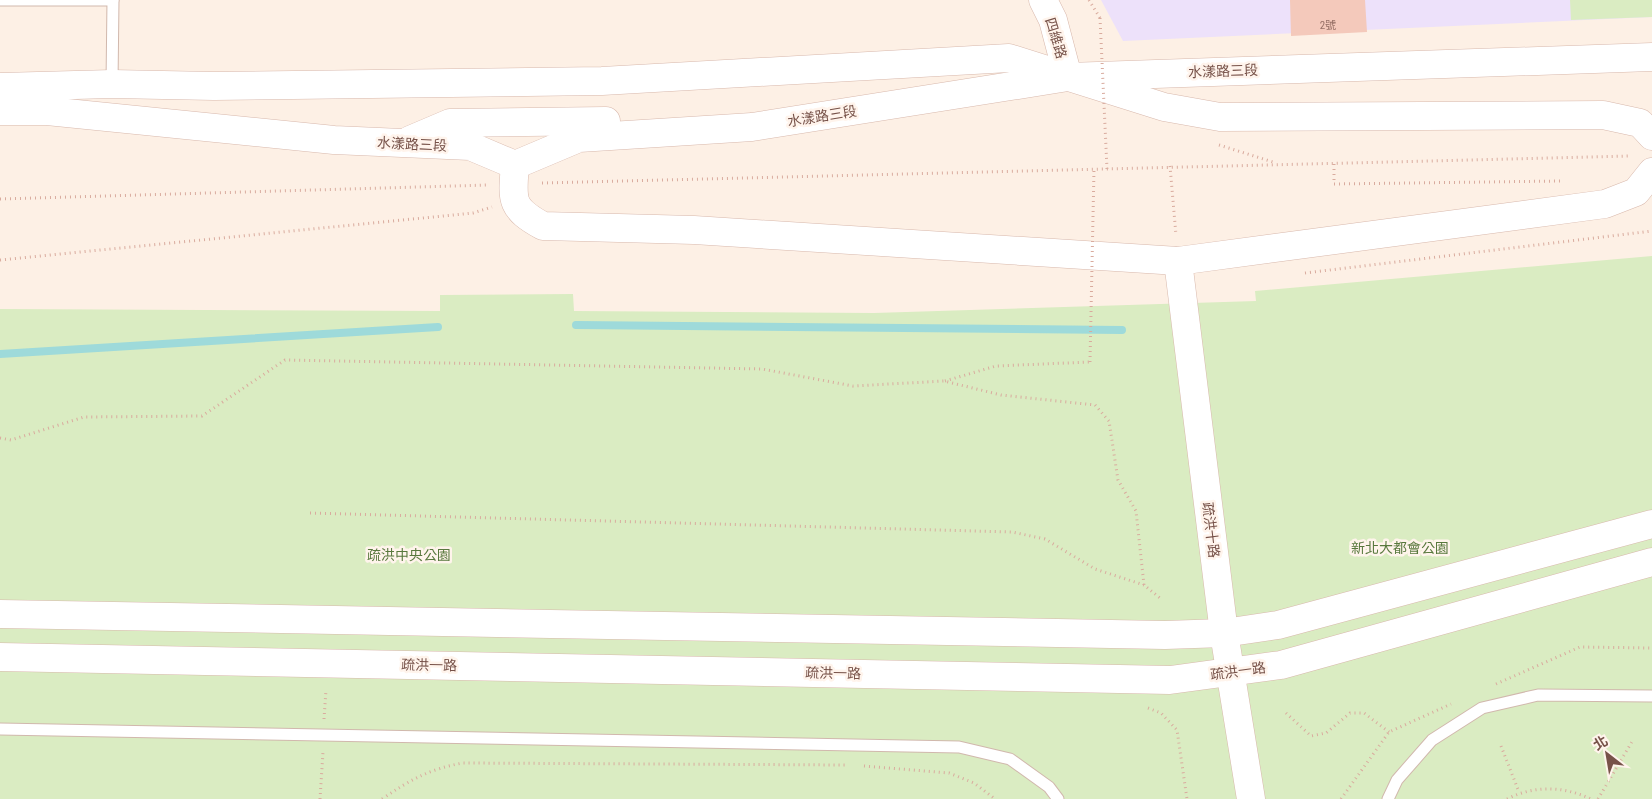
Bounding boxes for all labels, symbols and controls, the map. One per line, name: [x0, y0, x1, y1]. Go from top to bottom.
street label: 四維路: [1042, 16, 1070, 60]
house number: 2號: [1320, 19, 1336, 32]
street label: 水漾路三段: [1188, 62, 1258, 80]
street label: 水漾路三段: [786, 103, 858, 129]
street label: 水漾路三段: [377, 134, 447, 154]
street label: 疏洪十路: [1200, 501, 1222, 559]
park label: 新北大都會公園: [1351, 540, 1449, 556]
park label: 疏洪中央公園: [367, 547, 451, 563]
street label: 疏洪一路: [401, 657, 457, 673]
street label: 疏洪一路: [1209, 659, 1267, 683]
street label: 疏洪一路: [805, 665, 861, 681]
north arrow: [1582, 729, 1632, 779]
text: 北: [1590, 732, 1610, 753]

